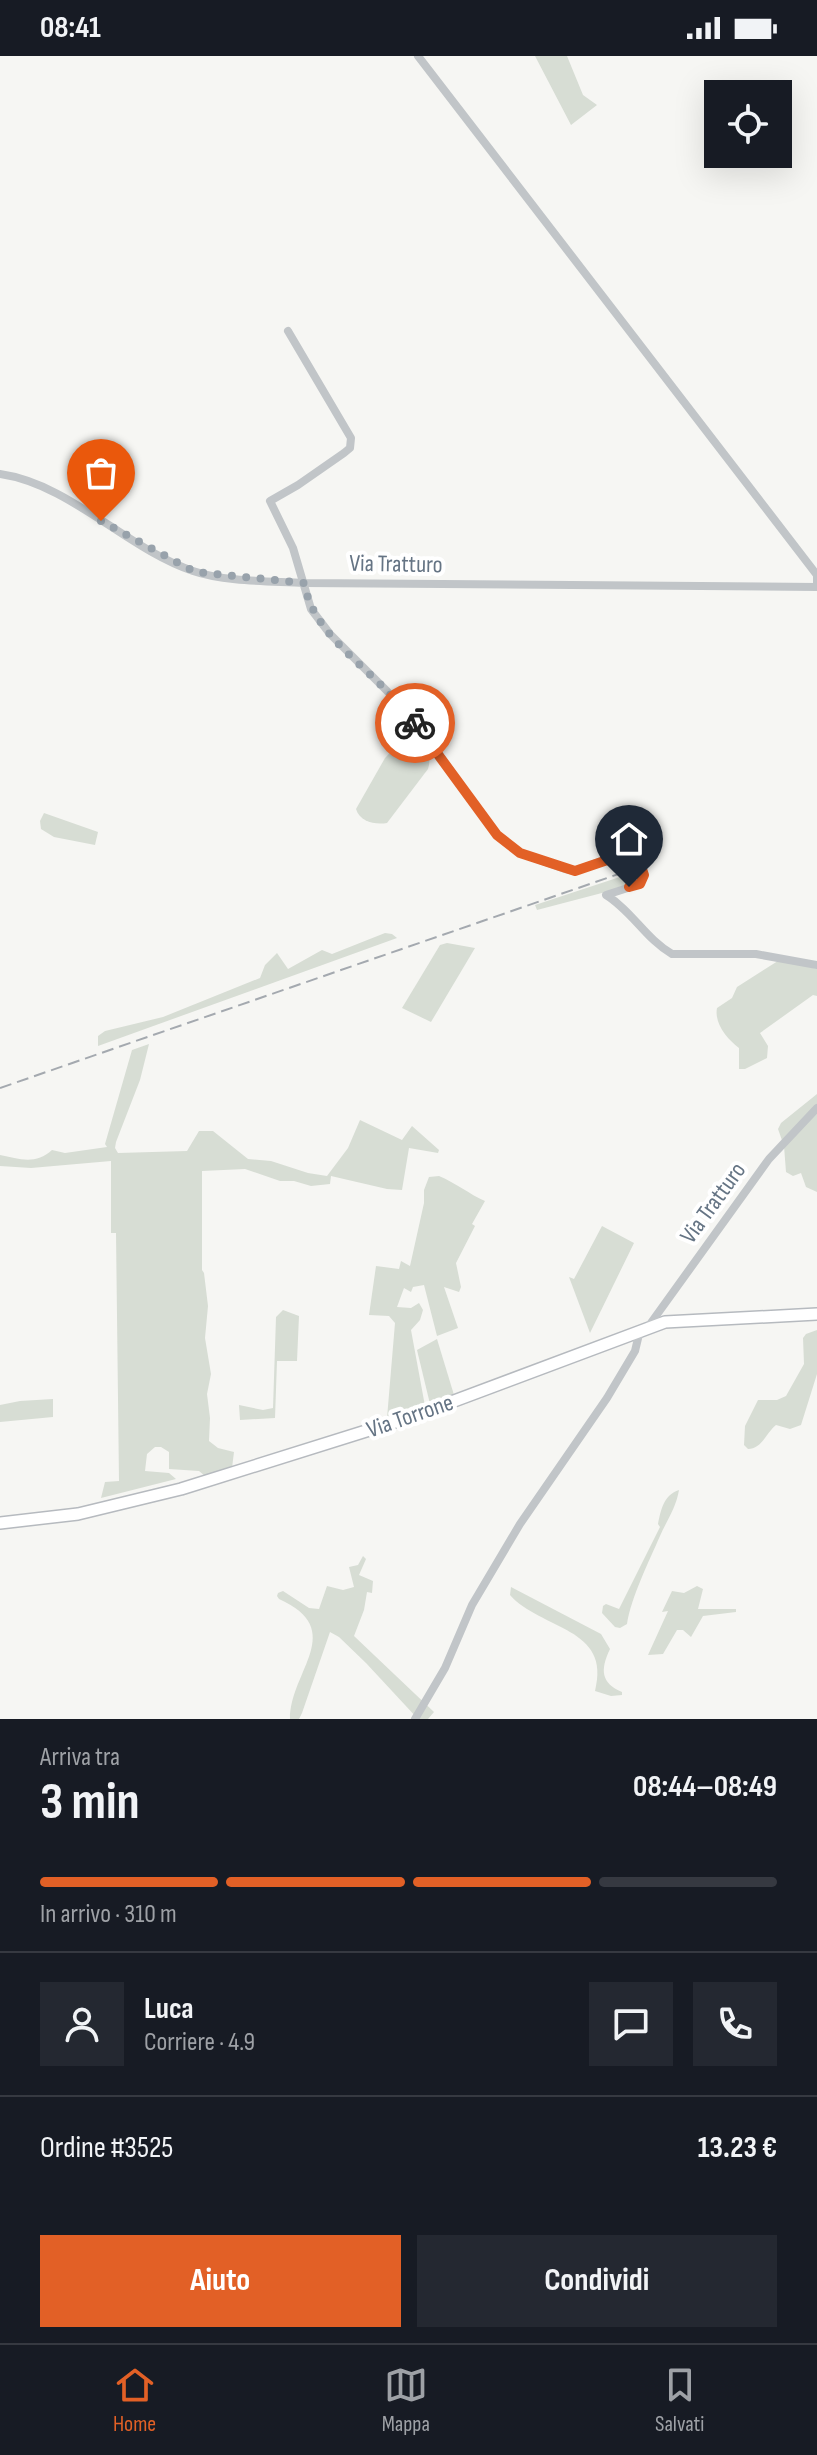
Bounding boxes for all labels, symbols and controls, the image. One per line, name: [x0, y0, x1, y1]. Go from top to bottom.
text: 08:41: [40, 10, 101, 46]
map controls: [704, 80, 792, 168]
button: locate: [704, 80, 792, 168]
pin: [67, 439, 135, 521]
icon: bag: [79, 451, 123, 495]
street label: Via Tratturo: [349, 549, 443, 579]
courier: [375, 683, 455, 763]
icon: bike: [393, 701, 437, 745]
pin: [595, 805, 663, 887]
icon: home: [607, 817, 651, 861]
street label: Via Tratturo: [674, 1157, 752, 1249]
street label: Via Torrone: [363, 1388, 457, 1444]
text: Arriva tra: [40, 1742, 120, 1773]
text: 08:44–08:49: [633, 1769, 777, 1805]
text: 3 min: [40, 1771, 140, 1834]
text: In arrivo · 310 m: [40, 1899, 177, 1930]
button: person: [40, 1982, 124, 2066]
button: chat: [589, 1982, 673, 2066]
button: phone: [693, 1982, 777, 2066]
text: Luca: [144, 1991, 194, 2027]
text: Corriere · 4.9: [144, 2027, 255, 2058]
text: Ordine #3525: [40, 2130, 173, 2166]
text: 13.23 €: [698, 2130, 777, 2166]
button: Aiuto: [40, 2235, 401, 2327]
button: Condividi: [417, 2235, 777, 2327]
tab: Home: [113, 2363, 157, 2438]
tab: Mappa: [382, 2363, 430, 2438]
tab: Salvati: [655, 2363, 704, 2438]

